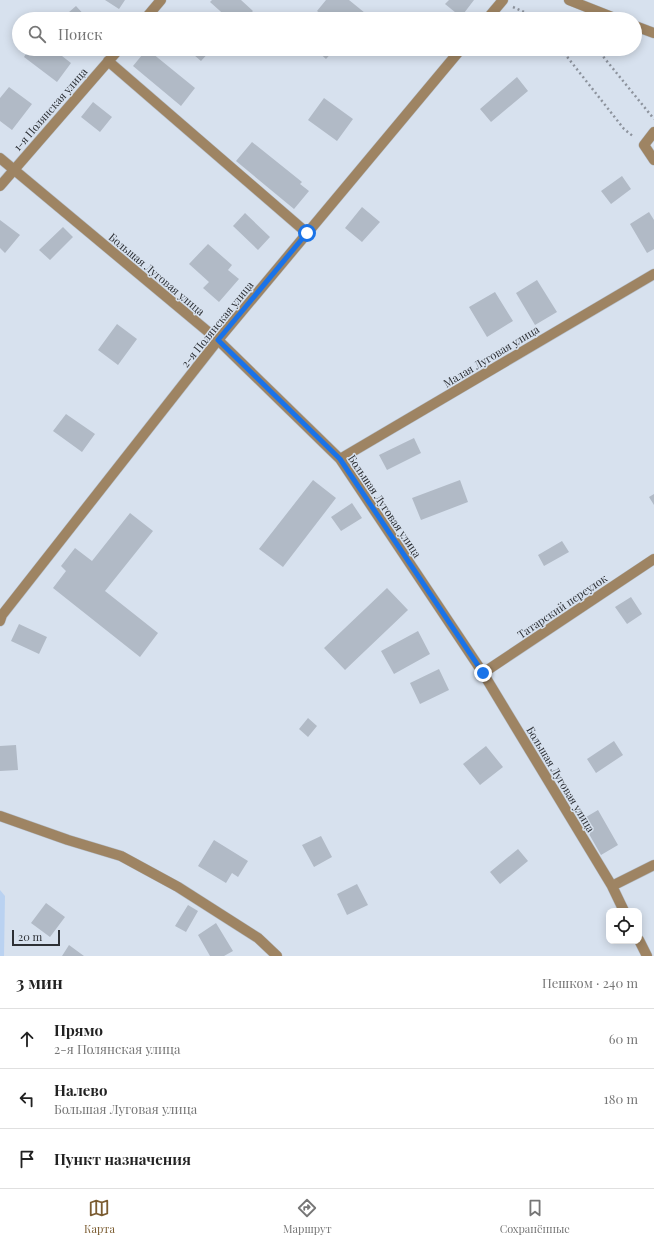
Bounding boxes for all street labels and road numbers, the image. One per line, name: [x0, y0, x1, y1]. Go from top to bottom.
street label: 1-я Полянская улица: [10, 64, 91, 154]
street label: Большая Луговая улица: [106, 229, 209, 319]
street label: 2-я Полянская улица: [177, 277, 257, 370]
street label: Малая Луговая улица: [440, 321, 542, 391]
street label: Большая Луговая улица: [345, 452, 425, 561]
street label: Татарский переулок: [514, 570, 610, 642]
street label: Большая Луговая улица: [523, 723, 599, 835]

